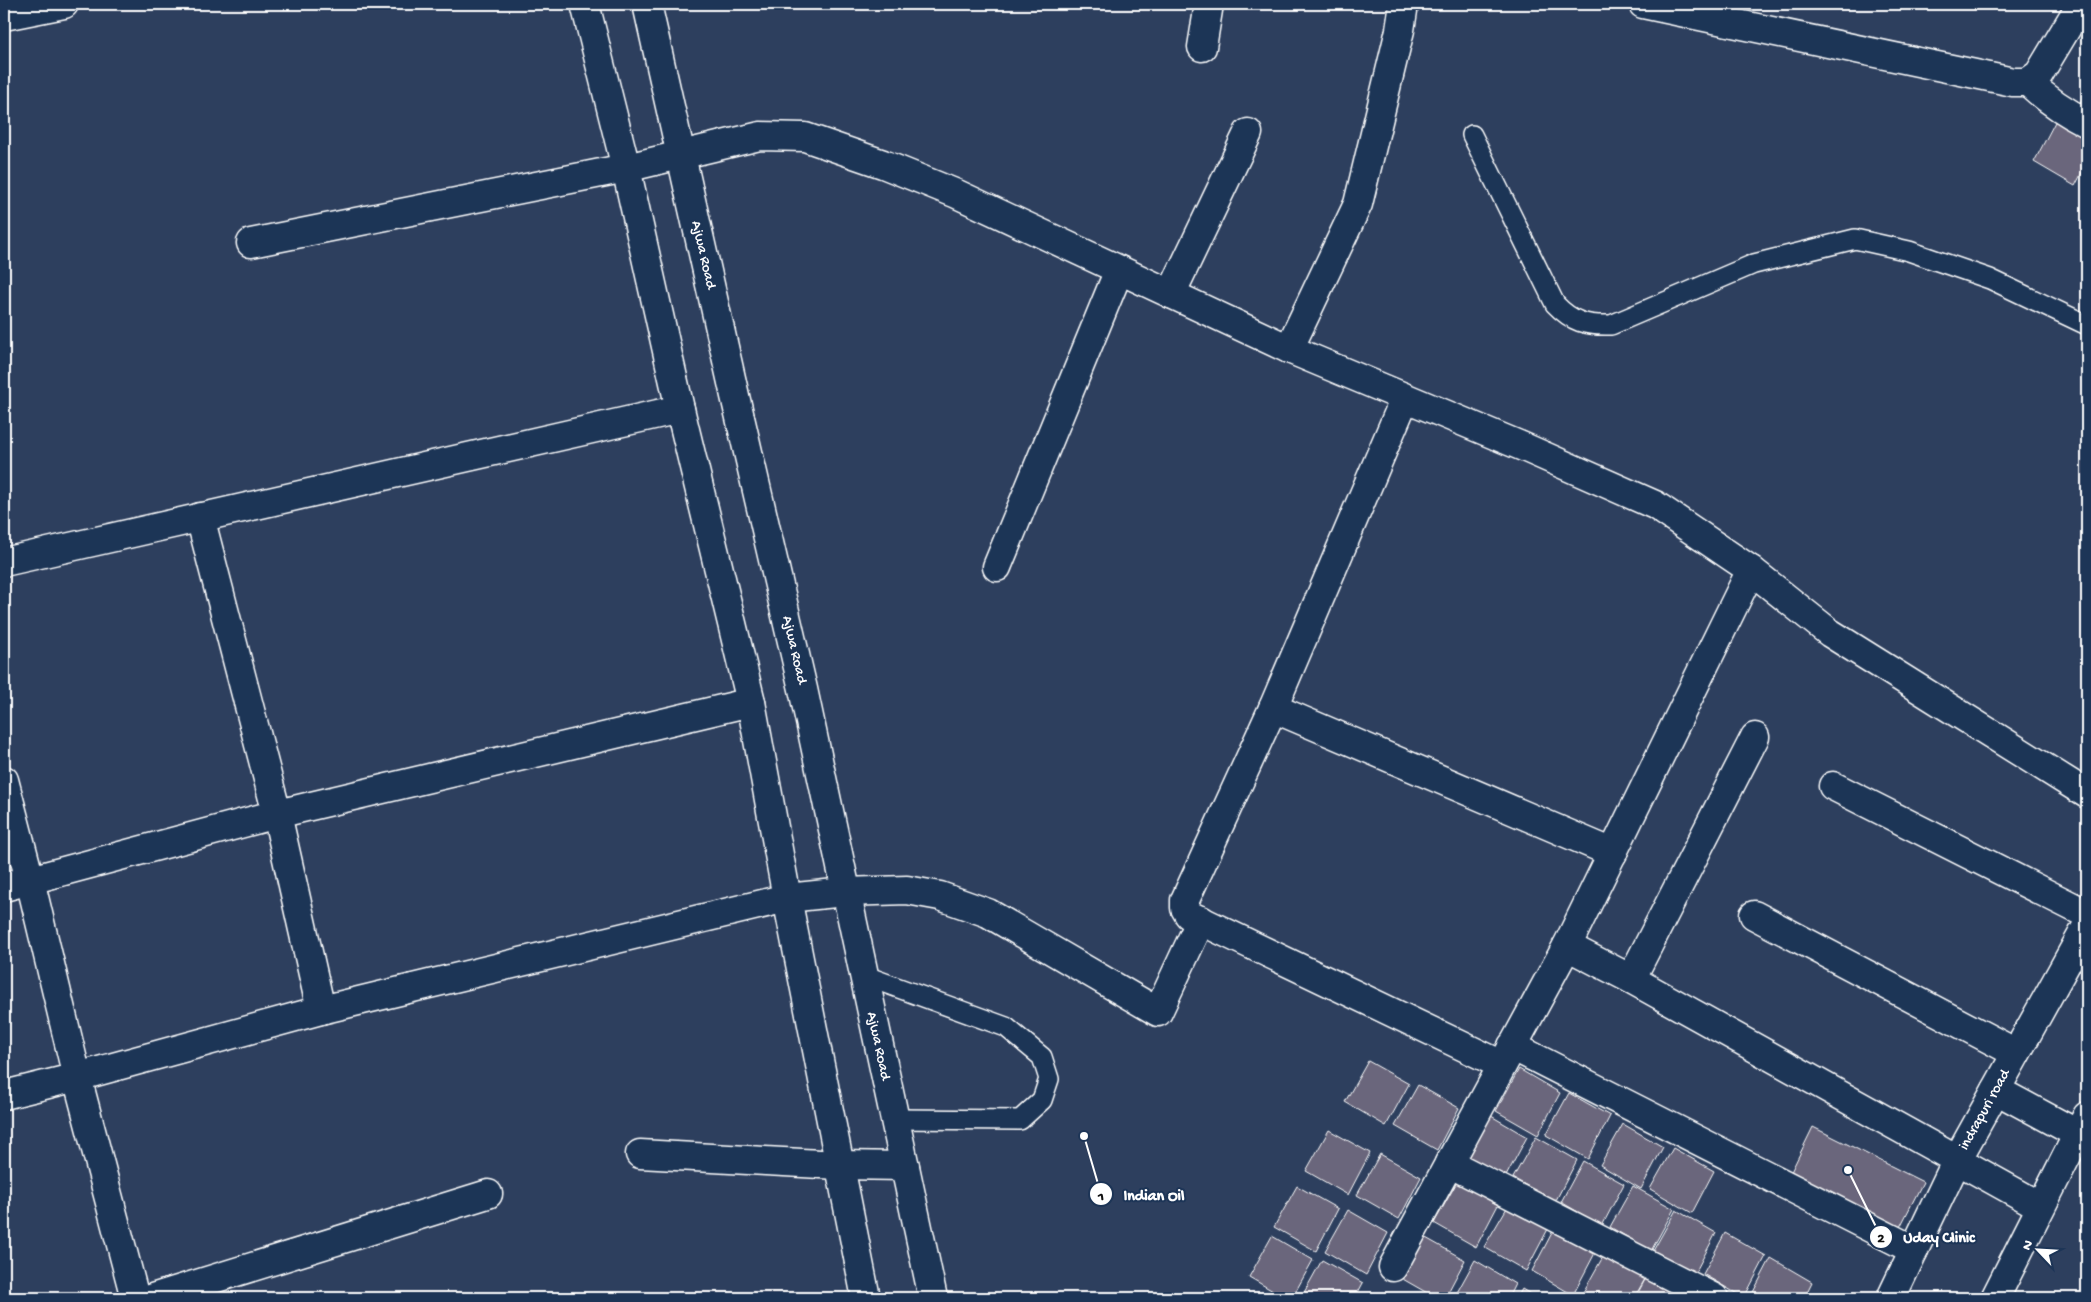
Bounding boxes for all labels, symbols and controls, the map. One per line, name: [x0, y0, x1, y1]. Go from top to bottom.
street label: Ajwa Road: [686, 219, 720, 292]
street label: Ajwa Road: [777, 614, 811, 687]
street label: Ajwa Road: [862, 1010, 894, 1083]
street label: indrapuri road: [1955, 1065, 2015, 1154]
callout: Indian Oil: [1089, 1179, 1195, 1210]
text: 1: [1097, 1188, 1104, 1206]
text: Indian Oil: [1123, 1188, 1185, 1207]
callout: Uday Clinic: [1868, 1221, 1985, 1252]
north arrow: [2014, 1224, 2064, 1274]
text: 2: [1877, 1230, 1885, 1248]
text: Uday Clinic: [1903, 1230, 1976, 1249]
text: N: [2019, 1238, 2038, 1253]

